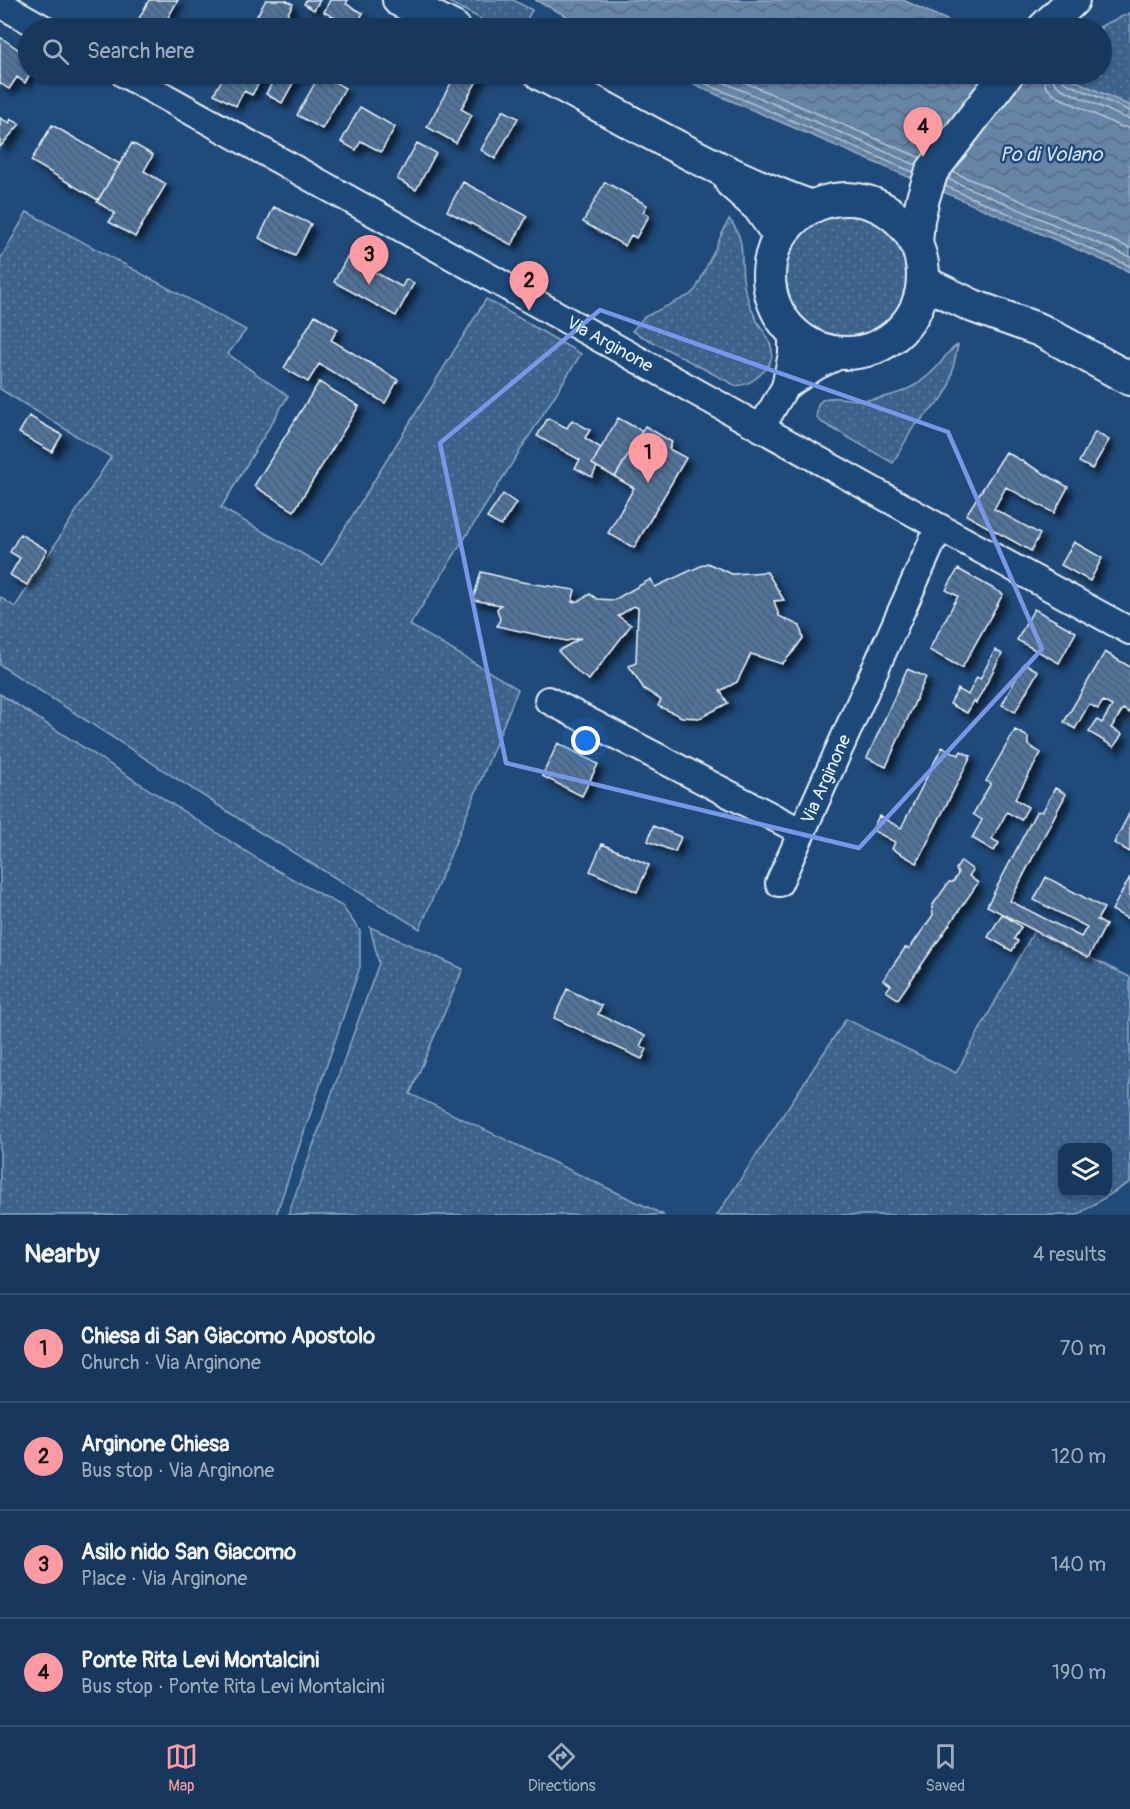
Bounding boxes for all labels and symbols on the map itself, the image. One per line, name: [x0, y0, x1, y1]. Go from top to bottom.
pin: 4: [904, 108, 942, 157]
water label: Po di Volano: [1000, 142, 1103, 167]
pin: 3: [350, 236, 388, 285]
pin: 2: [510, 262, 548, 311]
street label: Via Arginone: [563, 311, 657, 377]
pin: 1: [628, 434, 668, 483]
your location: [571, 726, 600, 755]
street label: Via Arginone: [796, 731, 856, 827]

